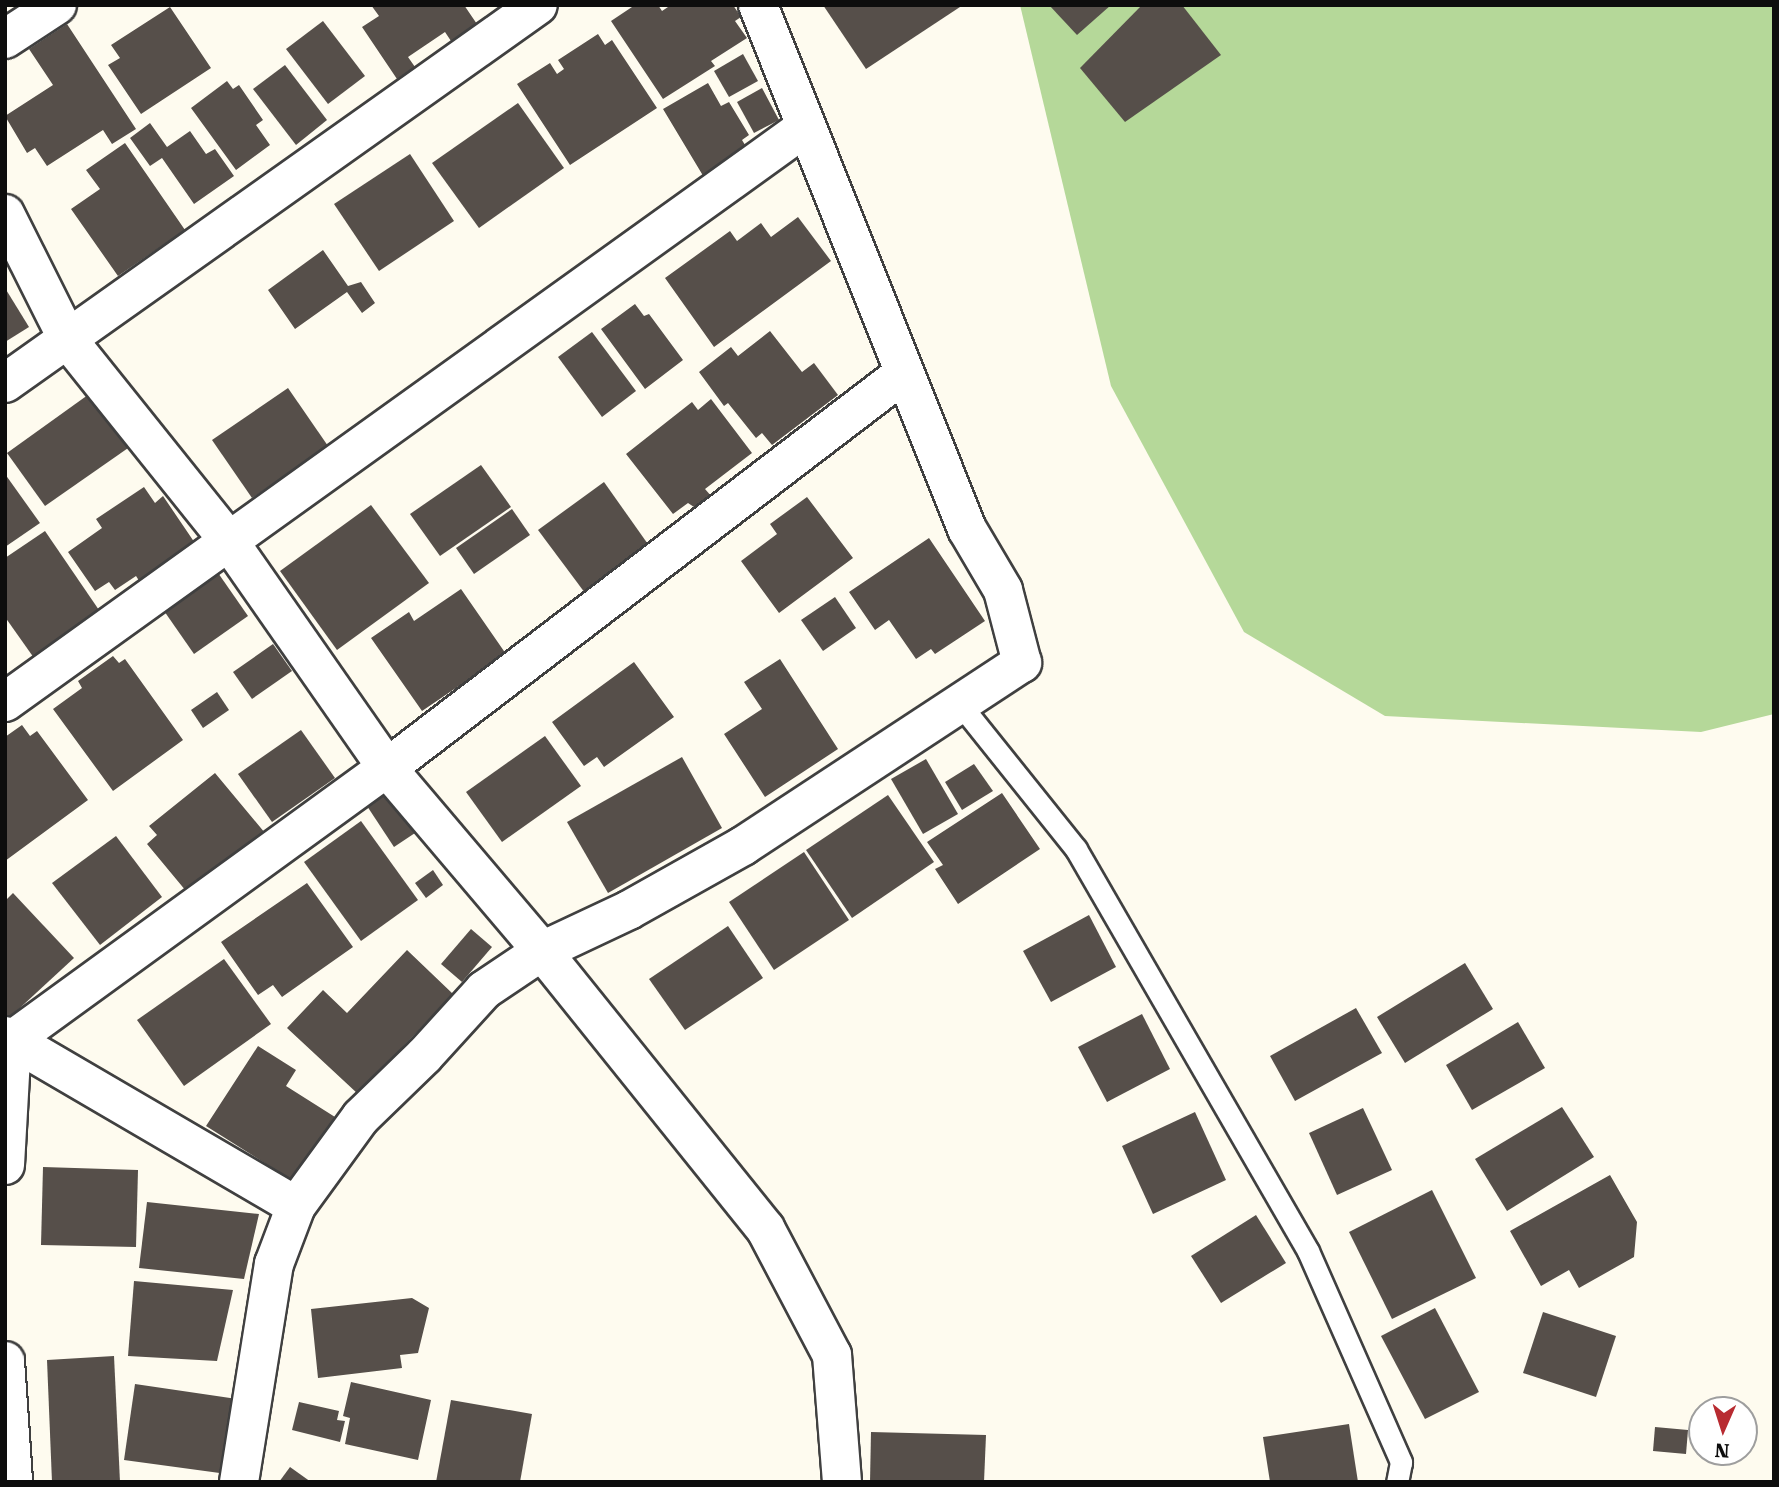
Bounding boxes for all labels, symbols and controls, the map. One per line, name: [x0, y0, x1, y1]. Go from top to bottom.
north arrow: [1688, 1396, 1758, 1466]
text: N: [1714, 1439, 1730, 1462]

